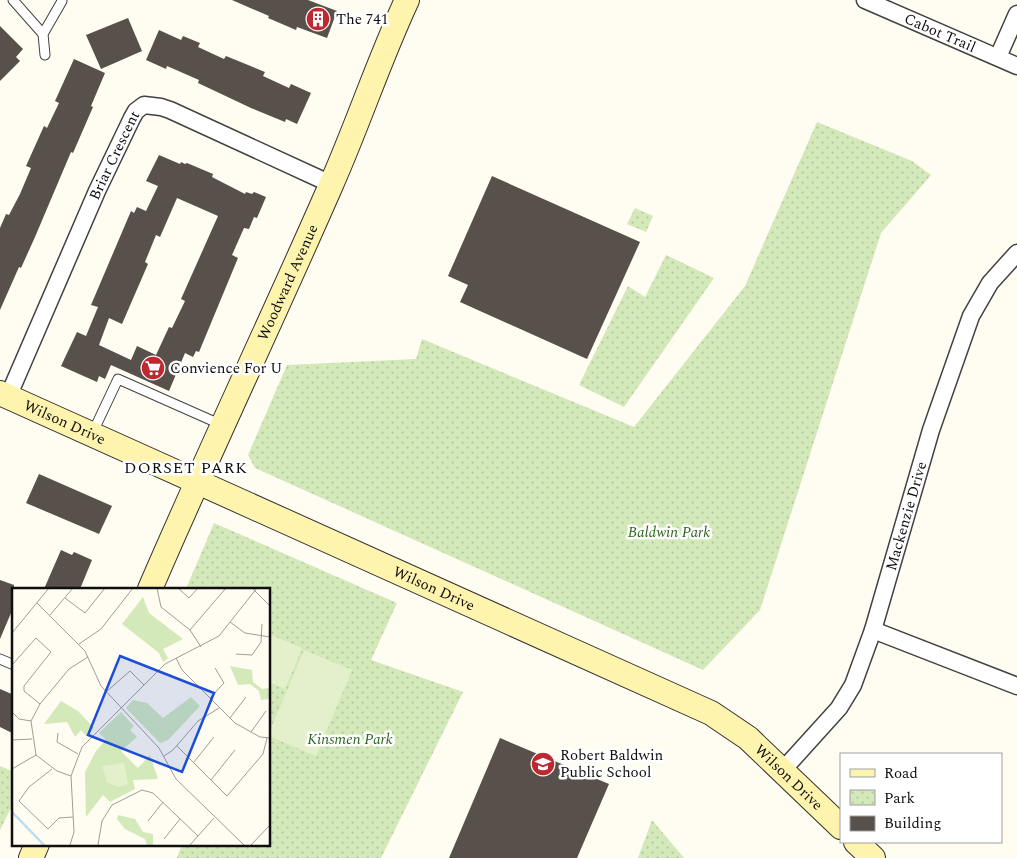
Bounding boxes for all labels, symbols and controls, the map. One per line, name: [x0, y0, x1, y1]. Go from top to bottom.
building icon: The 741: [305, 6, 331, 32]
street label: Cabot Trail: [901, 7, 979, 59]
place label: The 741: [336, 8, 388, 31]
street label: Briar Crescent: [83, 106, 146, 204]
street label: Woodward Avenue: [252, 221, 324, 345]
supermarket icon: Convience For U: [140, 355, 166, 381]
place label: Convience For U: [170, 357, 282, 380]
street label: Wilson Drive: [20, 394, 109, 451]
district label: DORSET PARK: [124, 456, 248, 480]
street label: Mackenzie Drive: [880, 459, 933, 574]
park label: Baldwin Park: [628, 521, 710, 544]
street label: Wilson Drive: [389, 560, 479, 617]
inset map: [12, 588, 270, 846]
park label: Kinsmen Park: [307, 728, 393, 751]
street label: Wilson Drive: [749, 739, 828, 816]
place label: Robert Baldwin Public School: [560, 744, 664, 784]
school or university icon: Robert Baldwin Public School: [530, 751, 556, 777]
legend: [840, 753, 1002, 843]
text: Road: [884, 762, 918, 785]
text: Park: [884, 787, 915, 810]
text: Building: [884, 812, 941, 835]

